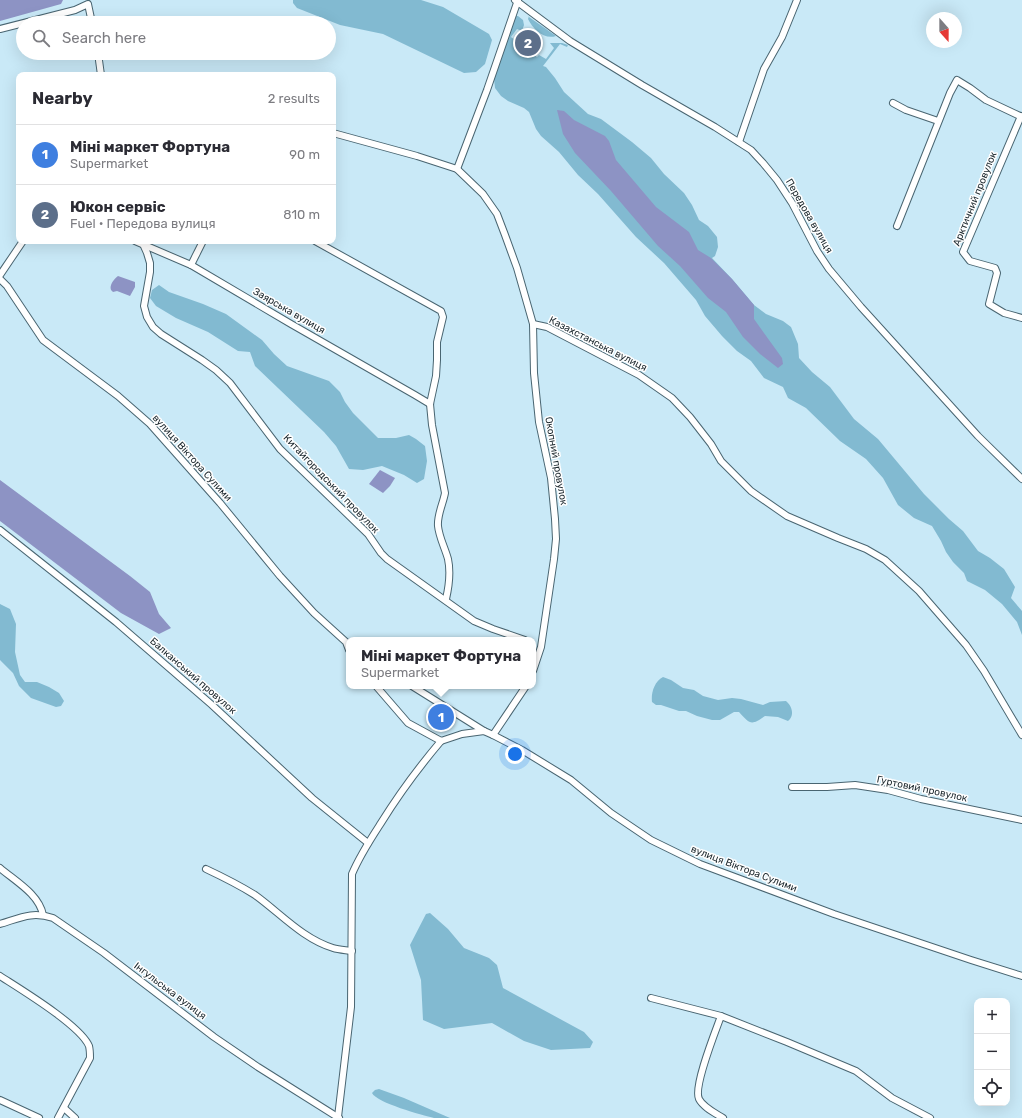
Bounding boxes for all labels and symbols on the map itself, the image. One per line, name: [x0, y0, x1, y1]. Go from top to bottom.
north arrow: [926, 12, 962, 48]
pin: 2: [515, 28, 541, 58]
street label: Арктичний провулок: [951, 149, 1000, 248]
street label: Передова вулиця: [783, 177, 835, 255]
street label: Заярська вулиця: [251, 285, 327, 337]
street label: Казахстанська вулиця: [547, 314, 649, 374]
street label: вулиця Віктора Сулими: [150, 412, 234, 504]
street label: Окопний провулок: [542, 416, 570, 507]
street label: Китайгородський провулок: [281, 432, 382, 536]
street label: Балканський провулок: [147, 635, 239, 717]
pin: 1: [428, 702, 454, 732]
your location: [505, 744, 525, 764]
street label: Гуртовий провулок: [876, 774, 969, 805]
street label: вулиця Віктора Сулими: [689, 843, 799, 895]
street label: Інгульська вулиця: [132, 960, 208, 1022]

